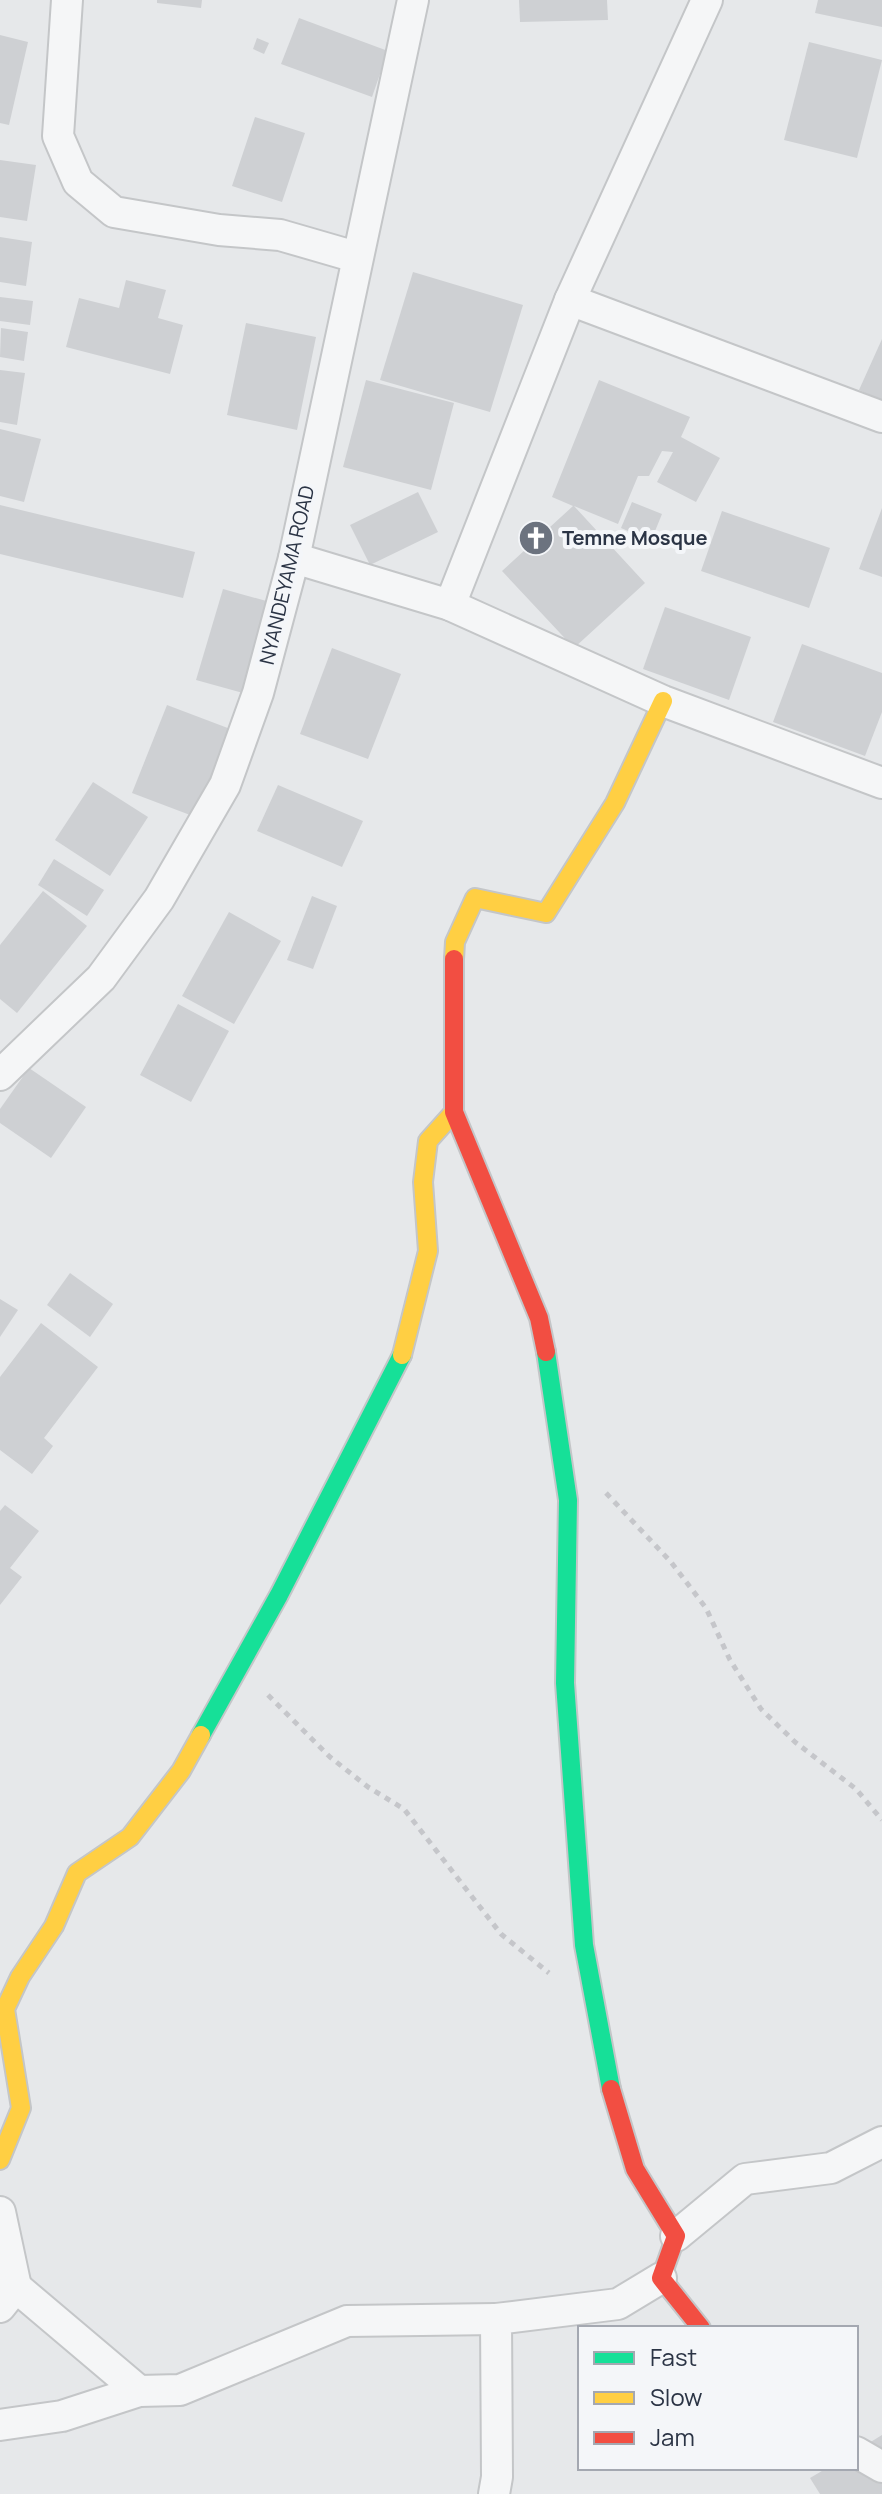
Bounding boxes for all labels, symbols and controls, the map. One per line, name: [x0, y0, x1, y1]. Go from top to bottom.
street label: NYANDEYAMA ROAD: [253, 483, 320, 667]
church icon: Temne Mosque: [517, 519, 555, 557]
place label: Temne Mosque: [562, 524, 708, 551]
legend: [578, 2326, 858, 2470]
text: Fast: [650, 2340, 697, 2373]
text: Slow: [650, 2380, 703, 2413]
text: Jam: [650, 2420, 695, 2453]

